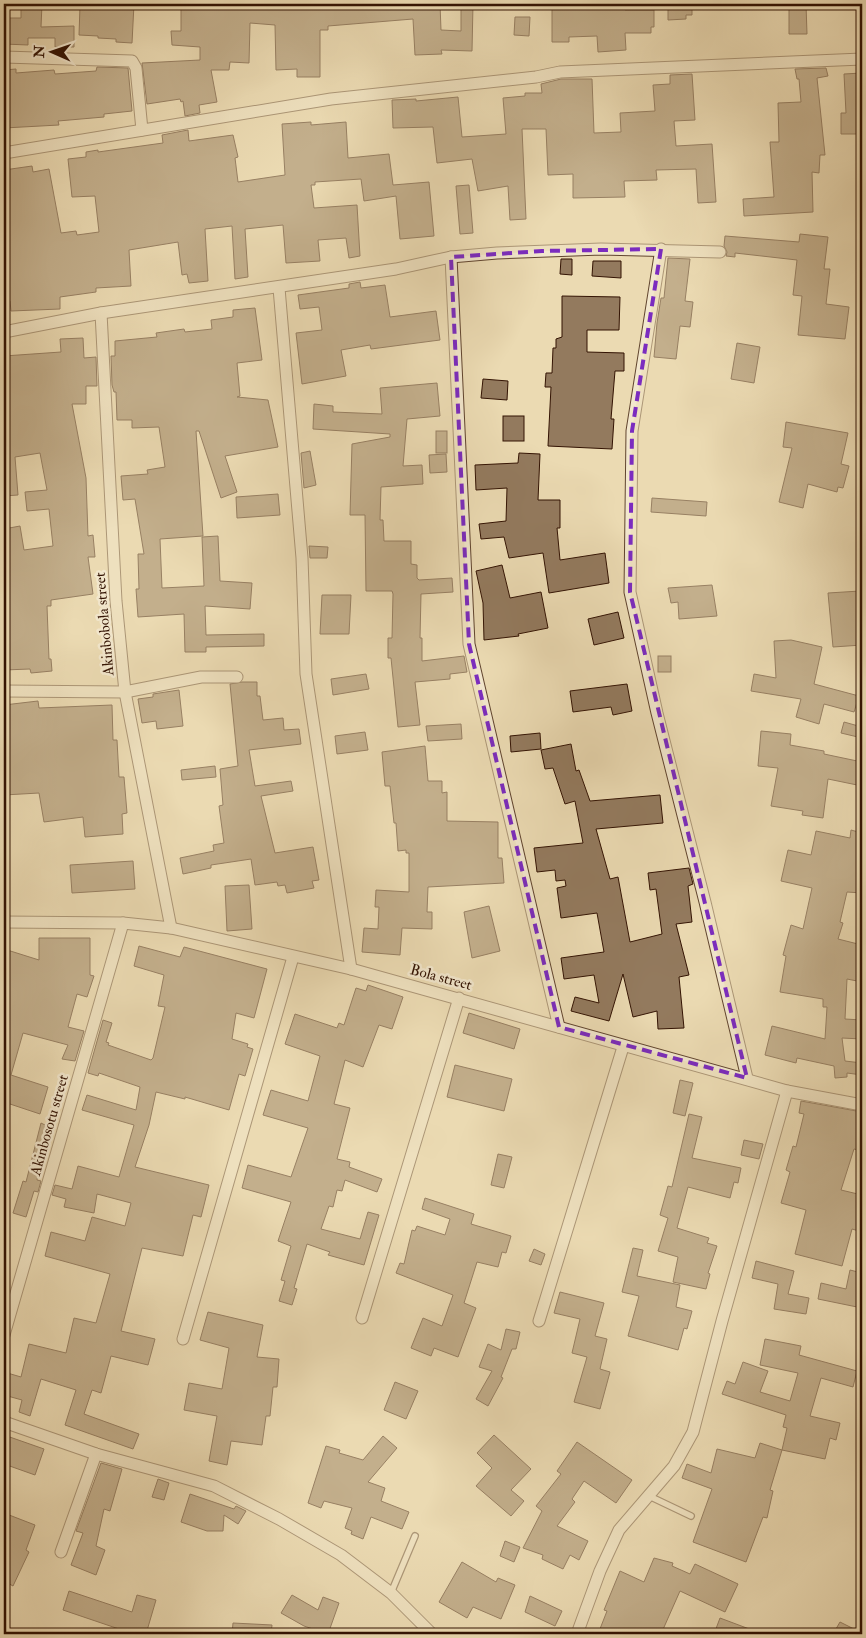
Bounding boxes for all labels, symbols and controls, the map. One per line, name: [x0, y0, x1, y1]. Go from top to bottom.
north arrow: [28, 28, 78, 78]
text: N: [31, 45, 48, 59]
street label: Akinbobola street: [91, 571, 119, 677]
street label: Bola street: [408, 960, 474, 995]
street label: Akinbosotu street: [26, 1072, 73, 1179]

